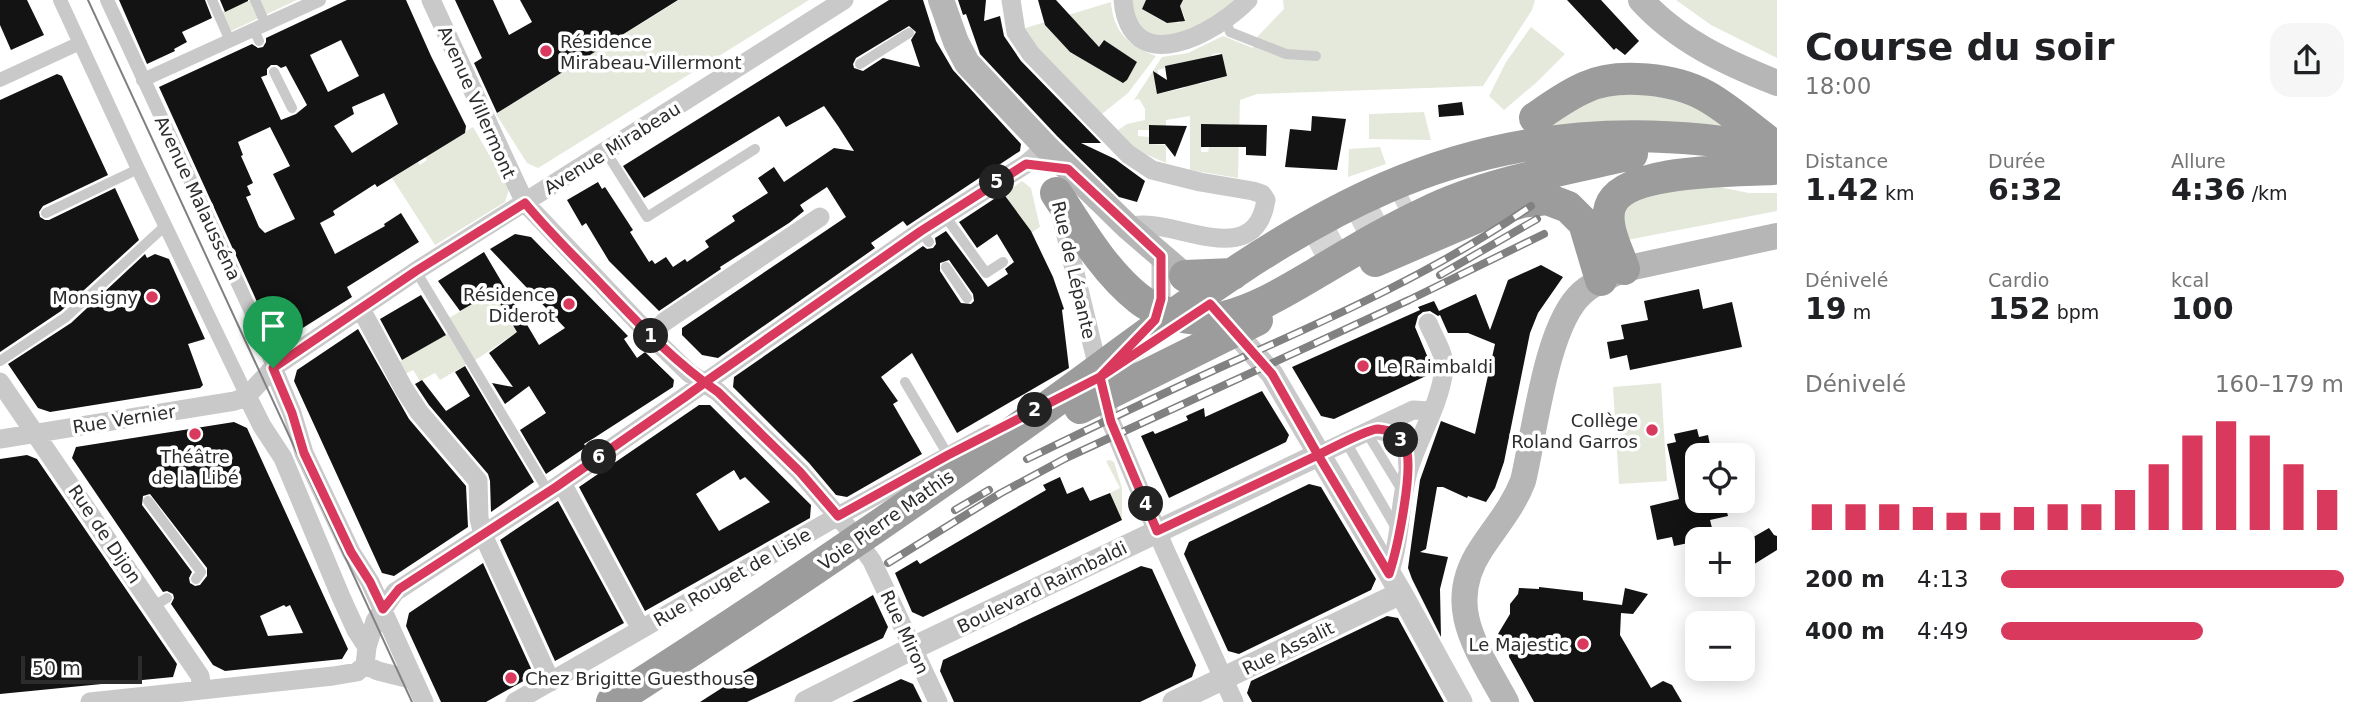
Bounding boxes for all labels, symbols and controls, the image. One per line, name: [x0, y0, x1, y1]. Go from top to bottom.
street label: Avenue Villermont: [434, 22, 520, 182]
button: share: [2270, 23, 2344, 97]
text: Course du soir: [1805, 25, 2114, 69]
place label: Résidence Mirabeau-Villermont: [560, 31, 741, 73]
marker: Résidence Mirabeau-Villermont: [538, 43, 554, 59]
text: 18:00: [1805, 73, 1871, 99]
street label: Avenue Mirabeau: [540, 98, 684, 198]
street label: Avenue Malausséna: [151, 113, 245, 283]
text: Distance: [1805, 150, 1888, 172]
text: Durée: [1988, 150, 2045, 172]
text: Allure: [2171, 150, 2226, 172]
pin: 5: [979, 164, 1014, 200]
text: 5: [990, 170, 1003, 192]
text: 1.42: [1805, 172, 1879, 207]
text: 6:32: [1988, 172, 2063, 207]
text: 4:36: [2171, 172, 2246, 207]
text: km: [1879, 182, 1915, 204]
text: /km: [2246, 182, 2288, 204]
street label: Rue de Lépante: [1048, 199, 1100, 341]
text: Dénivelé: [1805, 269, 1889, 291]
text: Cardio: [1988, 269, 2049, 291]
text: kcal: [2171, 269, 2209, 291]
place label: Résidence Diderot: [463, 284, 555, 326]
place label: Monsigny: [52, 287, 138, 308]
marker: Monsigny: [144, 289, 160, 305]
text: 19: [1805, 291, 1847, 326]
text: 152: [1988, 291, 2051, 326]
text: 100: [2171, 291, 2234, 326]
pin: [243, 296, 303, 368]
marker: Résidence Diderot: [561, 296, 577, 312]
text: m: [1847, 301, 1871, 323]
text: bpm: [2051, 301, 2099, 323]
icon: arrive: [254, 307, 292, 345]
pin: 1: [634, 318, 668, 354]
text: 1: [644, 324, 657, 346]
place label: Le Raimbaldi: [1377, 356, 1493, 377]
marker: Le Raimbaldi: [1355, 358, 1371, 374]
text: Dénivelé: [1805, 371, 1906, 397]
text: 160–179 m: [2215, 371, 2344, 397]
pin: 2: [1018, 392, 1052, 428]
text: 2: [1028, 398, 1041, 420]
street label: Rue Vernier: [71, 400, 178, 437]
place label: Collège Roland Garros: [1511, 410, 1638, 452]
pin: 3: [1384, 422, 1418, 458]
marker: Collège Roland Garros: [1644, 422, 1660, 438]
marker: Théâtre de la Libé: [187, 426, 203, 442]
text: 3: [1394, 428, 1407, 450]
pin: 6: [582, 440, 616, 475]
map controls: [1685, 443, 1755, 681]
button: locate: [1685, 443, 1755, 513]
text: 6: [592, 445, 605, 467]
place label: Théâtre de la Libé: [151, 446, 239, 488]
street label: Voie Pierre Mathis: [814, 465, 958, 575]
street label: Rue de Dijon: [64, 481, 146, 587]
pin: 4: [1128, 486, 1164, 522]
text: 4: [1139, 492, 1152, 514]
street label: Rue Rouget de Lisle: [650, 523, 814, 631]
button: +: [1685, 527, 1755, 597]
street label: Boulevard Raimbaldi: [954, 537, 1130, 637]
text: 200 m: [1805, 566, 1885, 592]
text: 4:13: [1917, 566, 1969, 592]
street label: Rue Miron: [876, 587, 934, 677]
button: −: [1685, 611, 1755, 681]
street label: Rue Assalit: [1239, 617, 1337, 679]
text: 400 m: [1805, 618, 1885, 644]
text: 4:49: [1917, 618, 1969, 644]
place label: Le Majestic: [1469, 634, 1569, 655]
marker: Le Majestic: [1575, 636, 1591, 652]
scale bar: [21, 653, 142, 685]
text: 50 m: [32, 657, 81, 679]
place label: Chez Brigitte Guesthouse: [525, 668, 754, 689]
marker: Chez Brigitte Guesthouse: [503, 670, 519, 686]

